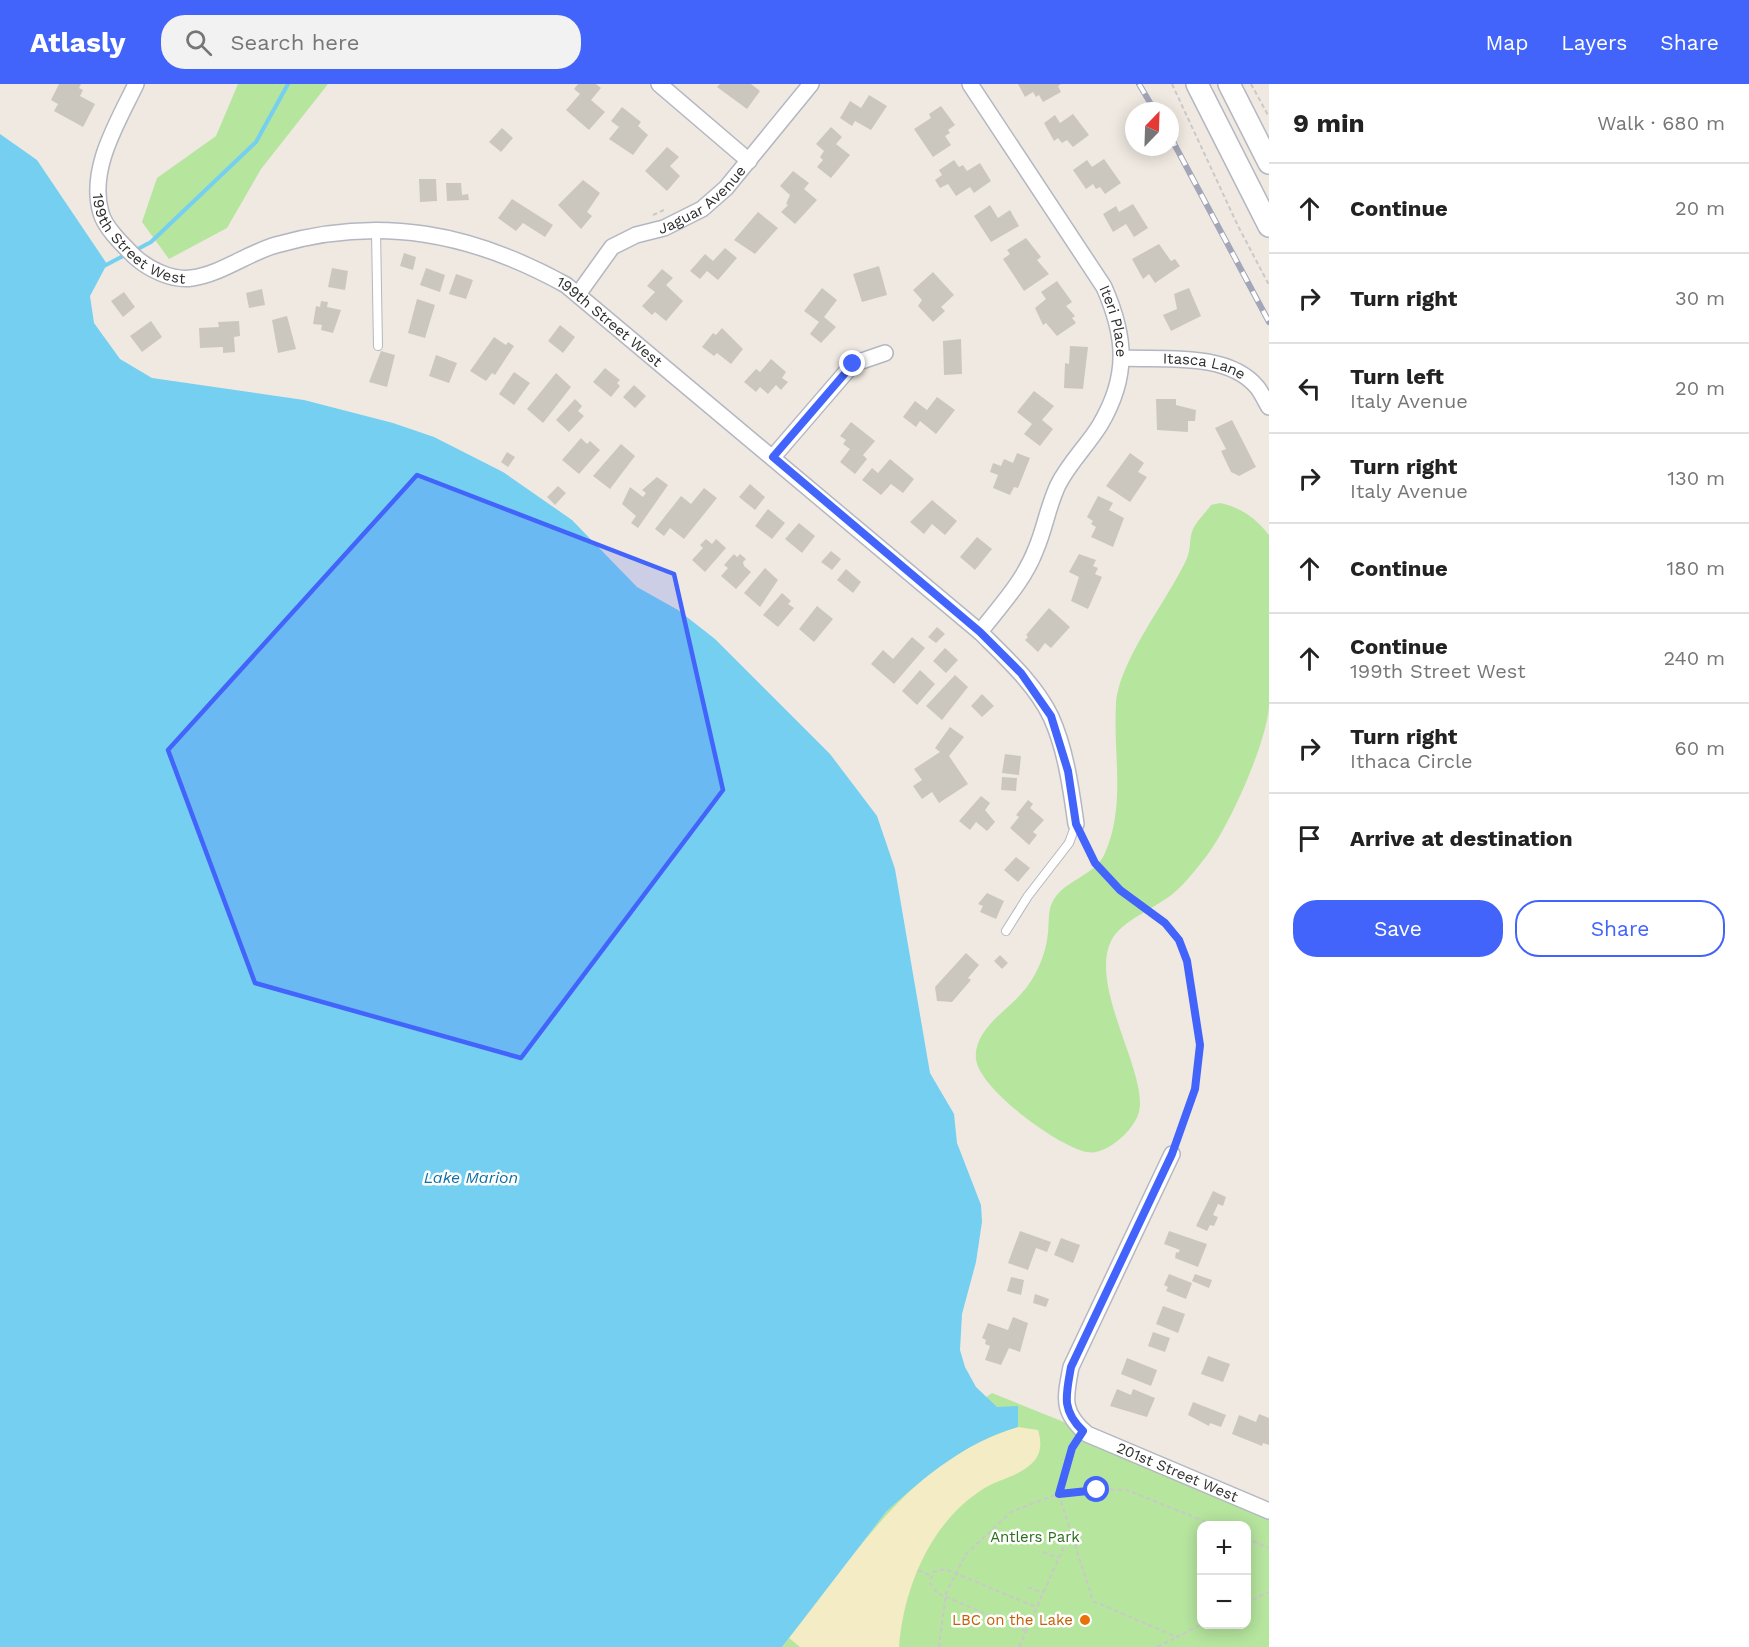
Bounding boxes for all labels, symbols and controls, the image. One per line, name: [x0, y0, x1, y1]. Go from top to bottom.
search box: [161, 15, 581, 69]
text: Atlasly: [30, 26, 125, 59]
icon: search: [182, 26, 215, 59]
text: Search here: [230, 30, 359, 55]
text: Map: [1485, 30, 1528, 55]
text: Layers: [1561, 30, 1627, 55]
text: Share: [1660, 30, 1719, 55]
north arrow: [1125, 102, 1179, 156]
text: 9 min: [1293, 108, 1365, 138]
text: Walk · 680 m: [1597, 111, 1725, 135]
street label: Jaguar Avenue: [657, 162, 750, 238]
icon: ahead: [1293, 192, 1326, 225]
street label: 199th Street West: [89, 193, 187, 288]
text: Continue: [1350, 196, 1448, 221]
text: 20 m: [1675, 196, 1725, 220]
street label: 199th Street West: [554, 273, 666, 371]
street label: Iteri Place: [1095, 282, 1130, 357]
icon: right: [1293, 282, 1326, 315]
text: Turn right: [1350, 286, 1457, 311]
text: 30 m: [1675, 286, 1725, 310]
street label: Itasca Lane: [1163, 349, 1249, 383]
route end: [839, 350, 865, 376]
text: Turn left: [1350, 364, 1444, 389]
icon: left: [1293, 372, 1326, 405]
text: 20 m: [1675, 376, 1725, 400]
text: Italy Avenue: [1350, 389, 1468, 413]
text: Turn right: [1350, 454, 1457, 479]
icon: right: [1293, 462, 1326, 495]
text: 130 m: [1667, 466, 1725, 490]
text: Italy Avenue: [1350, 479, 1468, 503]
icon: ahead: [1293, 552, 1326, 585]
text: Continue: [1350, 556, 1448, 581]
text: 180 m: [1667, 556, 1725, 580]
text: Continue: [1350, 634, 1448, 659]
icon: ahead: [1293, 642, 1326, 675]
text: 240 m: [1663, 646, 1725, 670]
text: 199th Street West: [1350, 659, 1526, 683]
text: Turn right: [1350, 724, 1457, 749]
icon: right: [1293, 732, 1326, 765]
text: 60 m: [1675, 736, 1725, 760]
text: Ithaca Circle: [1350, 749, 1473, 773]
icon: arrive: [1293, 822, 1326, 855]
text: Arrive at destination: [1350, 826, 1573, 851]
button: Save: [1293, 900, 1503, 957]
button: Share: [1515, 900, 1725, 957]
water label: Lake Marion: [424, 1168, 518, 1187]
street label: 201st Street West: [1114, 1439, 1241, 1506]
route start: [1083, 1476, 1109, 1502]
map controls: [1197, 1521, 1251, 1629]
button: +: [1197, 1521, 1251, 1575]
park label: Antlers Park: [990, 1528, 1080, 1546]
button: −: [1197, 1575, 1251, 1629]
place label: LBC on the Lake: [952, 1611, 1073, 1629]
marker: LBC on the Lake: [1078, 1613, 1092, 1627]

